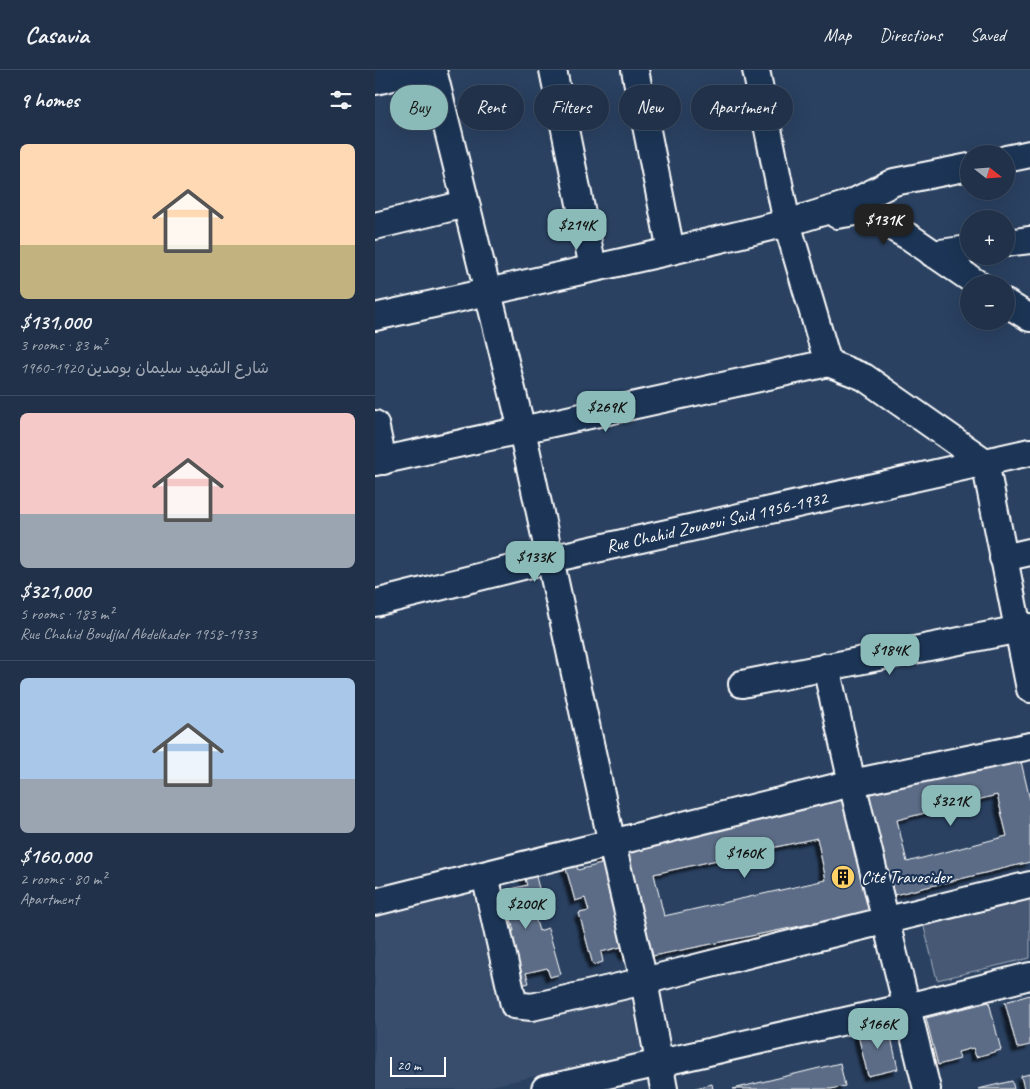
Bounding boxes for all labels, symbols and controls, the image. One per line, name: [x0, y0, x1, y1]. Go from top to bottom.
text: Casavia: [25, 20, 89, 50]
text: Map: [824, 24, 851, 46]
text: Directions: [879, 24, 942, 46]
text: Saved: [970, 24, 1005, 46]
chip: Buy: [390, 85, 448, 130]
chip: Rent: [458, 85, 524, 130]
chip: Filters: [534, 85, 609, 130]
chip: New: [619, 85, 681, 130]
chip: Apartment: [691, 85, 793, 130]
icon: filters: [327, 86, 355, 114]
text: 9 homes: [20, 87, 79, 113]
north arrow: [960, 145, 1015, 200]
map controls: [960, 145, 1015, 330]
icon: home: [143, 176, 233, 266]
pin: $131K: [849, 204, 919, 246]
pin: $214K: [542, 208, 612, 251]
text: $131K: [866, 210, 902, 230]
button: +: [960, 210, 1015, 265]
text: $214K: [559, 215, 595, 235]
button: −: [960, 275, 1015, 330]
text: $131,000: [20, 309, 90, 335]
text: 3 rooms · 83 m²: [20, 335, 106, 355]
text: شارع الشهيد سليمان بومدين 1920-1960: [20, 358, 269, 378]
pin: $269K: [571, 390, 641, 433]
text: $269K: [587, 397, 625, 417]
icon: home: [143, 445, 233, 535]
street label: Rue Chahid Zouaoui Said 1956-1932: [604, 486, 831, 557]
pin: $133K: [500, 540, 570, 583]
text: $133K: [517, 547, 553, 567]
text: $321,000: [20, 578, 90, 604]
text: 5 rooms · 183 m²: [20, 604, 114, 624]
text: Rue Chahid Boudjlal Abdelkader 1958-1933: [20, 624, 256, 644]
pin: $184K: [855, 634, 925, 676]
text: $184K: [872, 640, 908, 660]
icon: home: [143, 710, 233, 800]
pin: $321K: [916, 784, 986, 827]
text: $321K: [933, 791, 969, 811]
pin: $160K: [710, 836, 780, 879]
text: $160,000: [20, 843, 91, 869]
text: $160K: [726, 843, 764, 863]
building icon: Cité Travosider: [830, 864, 856, 890]
place label: Cité Travosider: [861, 866, 953, 888]
text: 2 rooms · 80 m²: [20, 869, 106, 889]
pin: $200K: [491, 888, 561, 930]
text: Apartment: [20, 889, 79, 909]
text: $200K: [508, 894, 544, 914]
pin: $166K: [843, 1008, 913, 1050]
text: $166K: [859, 1014, 897, 1034]
scale bar: [390, 1054, 446, 1077]
text: 20 m: [397, 1057, 421, 1074]

